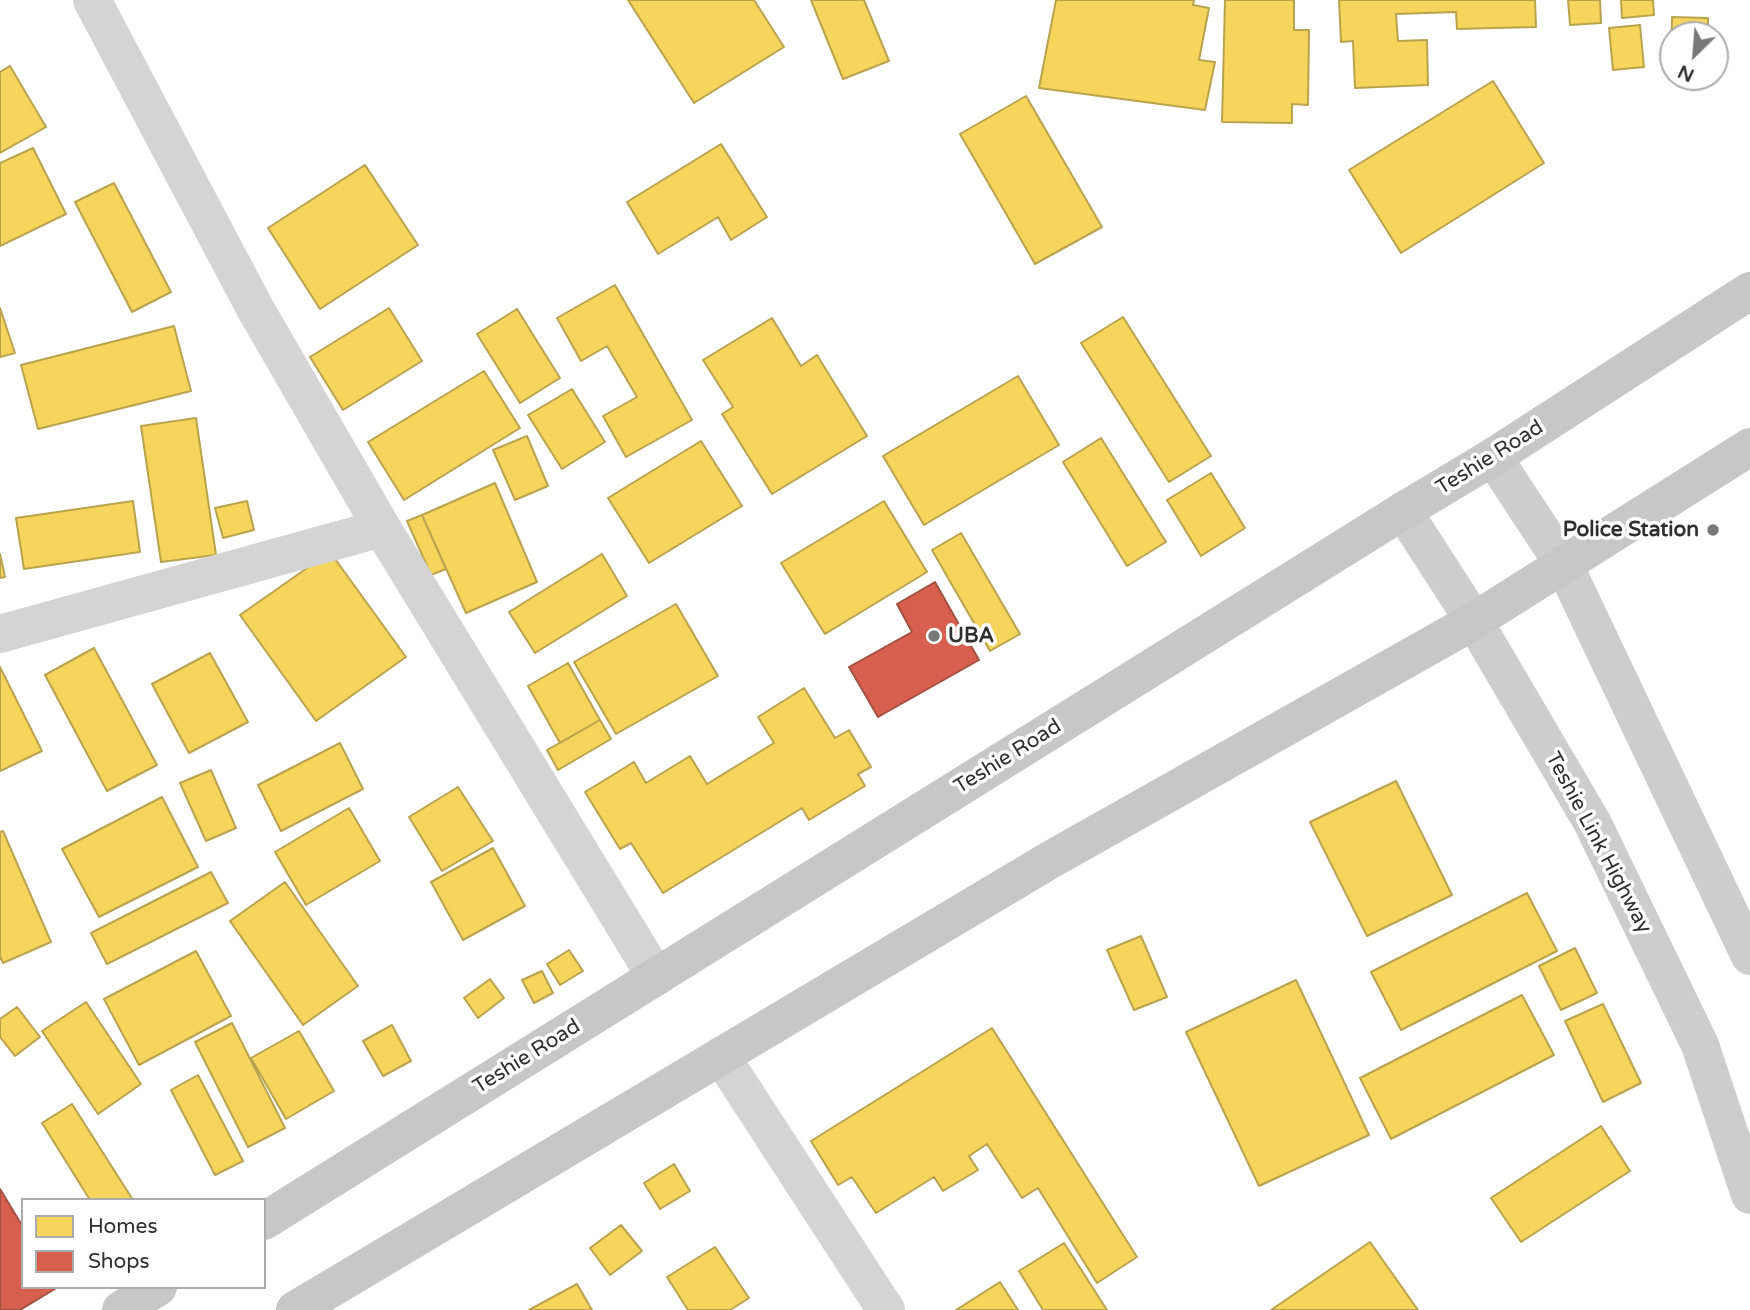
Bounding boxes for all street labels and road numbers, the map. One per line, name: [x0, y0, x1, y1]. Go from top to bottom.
street label: Teshie Road: [1432, 415, 1548, 501]
street label: Teshie Road: [950, 714, 1066, 800]
street label: Teshie Link Highway: [1539, 748, 1657, 938]
street label: Teshie Road: [469, 1014, 585, 1100]

